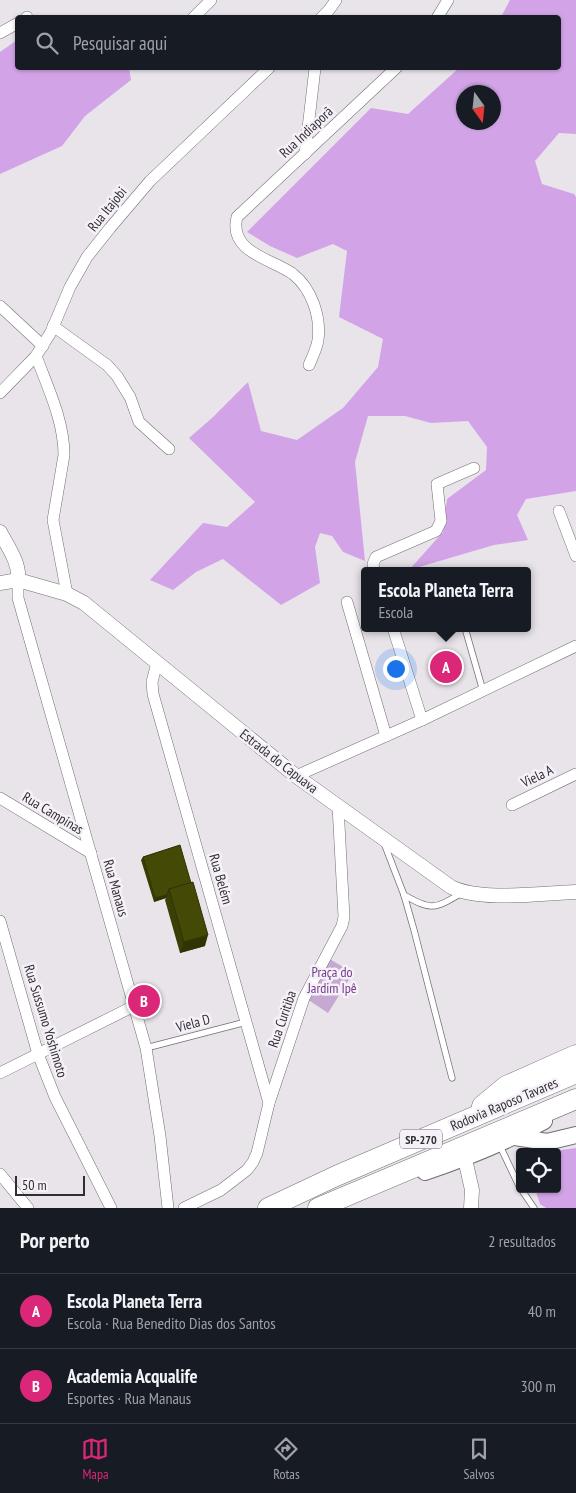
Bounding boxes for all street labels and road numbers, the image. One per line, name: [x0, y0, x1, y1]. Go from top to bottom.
street label: Rua Indiaporã: [275, 103, 337, 161]
street label: Rua Itajobi: [84, 183, 130, 235]
street label: Estrada do Capuava: [236, 725, 322, 797]
street label: Viela A: [517, 760, 556, 792]
street label: Rua Campinas: [19, 788, 87, 838]
street label: Rua Belém: [205, 852, 237, 906]
street label: Rua Manaus: [99, 857, 133, 919]
street label: Rua Sussumo Yoshimoto: [20, 962, 72, 1080]
street label: Rua Curitiba: [264, 988, 300, 1050]
street label: Viela D: [173, 1010, 212, 1036]
street label: Rodovia Raposo Tavares: [447, 1073, 561, 1135]
road number: SP-270: [400, 1130, 442, 1148]

